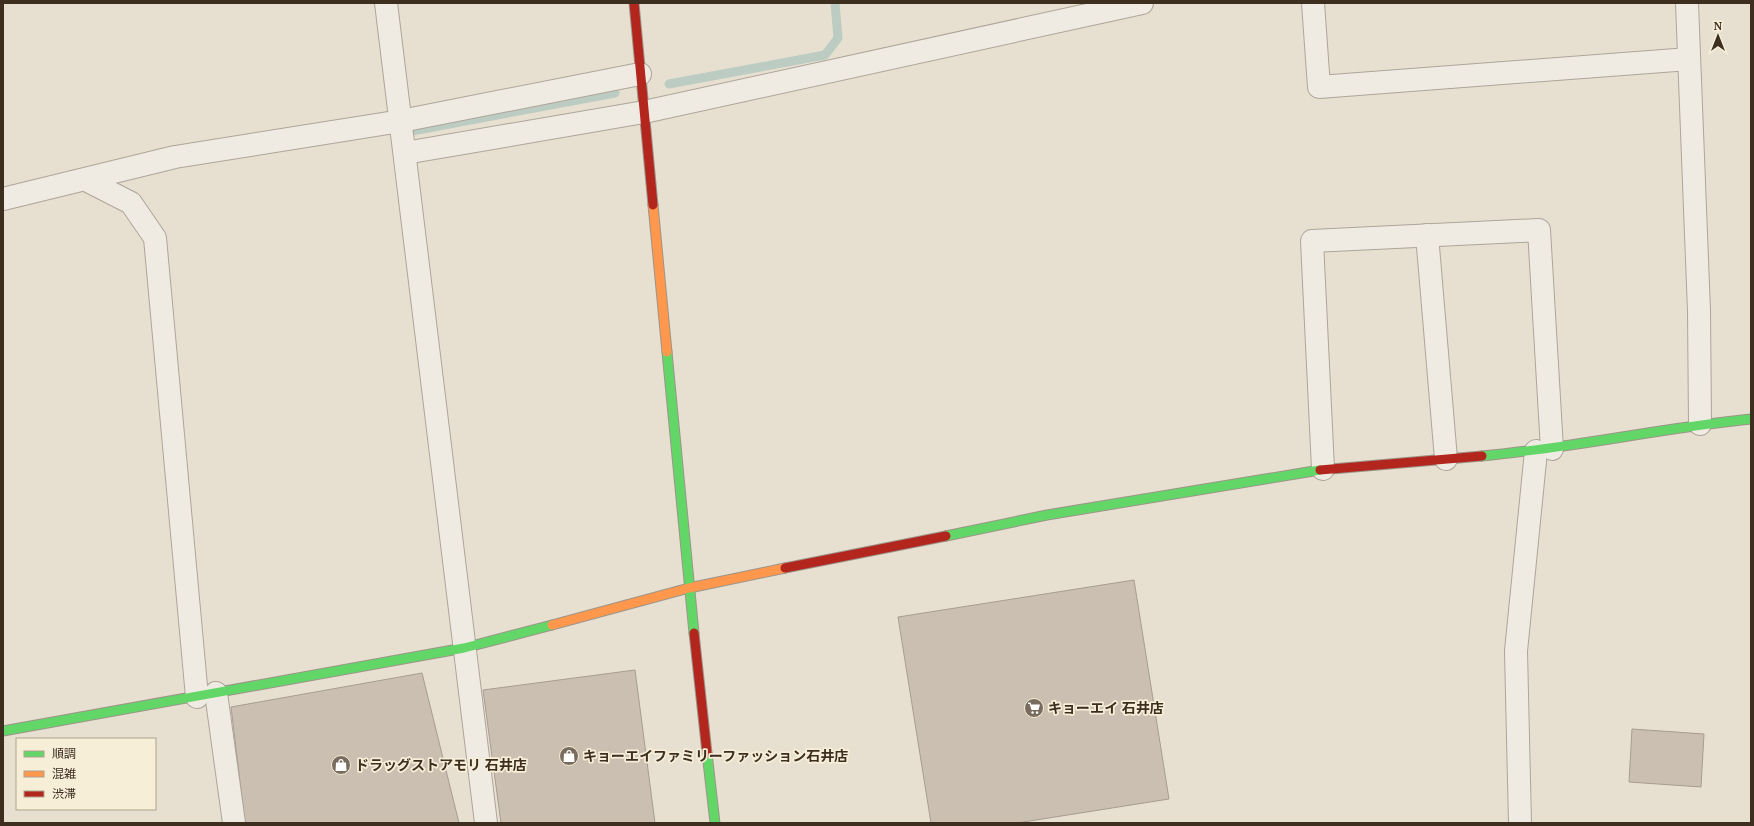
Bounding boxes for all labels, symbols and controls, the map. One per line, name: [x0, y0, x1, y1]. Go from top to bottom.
north arrow: [1698, 16, 1738, 56]
text: N: [1714, 19, 1723, 33]
supermarket icon: キョーエイ 石井店: [1023, 697, 1045, 719]
place label: キョーエイ 石井店: [1048, 698, 1164, 717]
legend: [16, 738, 156, 810]
shop icon: キョーエイファミリーファッション石井店: [558, 745, 580, 767]
text: 順調: [52, 746, 76, 761]
place label: キョーエイファミリーファッション石井店: [583, 746, 848, 765]
shop icon: ドラッグストアモリ 石井店: [330, 754, 352, 776]
place label: ドラッグストアモリ 石井店: [355, 755, 527, 774]
text: 混雑: [52, 766, 76, 781]
text: 渋滞: [52, 786, 76, 801]

